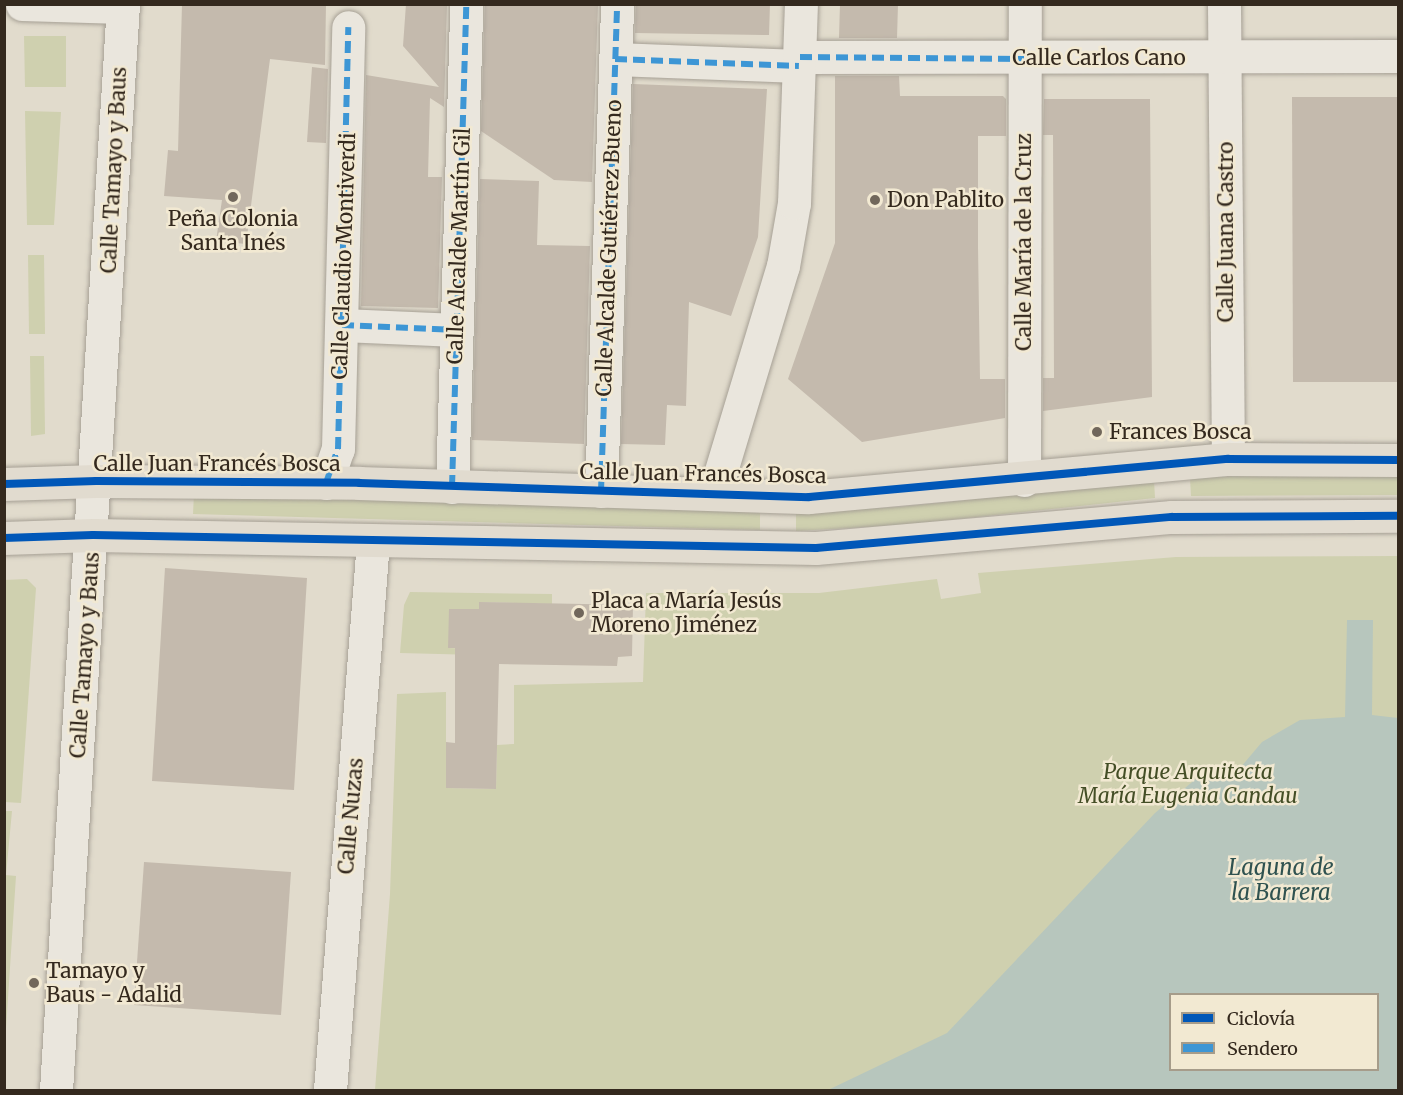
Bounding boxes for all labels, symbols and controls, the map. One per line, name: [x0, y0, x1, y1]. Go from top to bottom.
street label: Calle Carlos Cano: [1012, 45, 1186, 71]
street label: Calle Tamayo y Baus: [96, 66, 132, 274]
street label: Calle Alcalde Gutiérrez Bueno: [591, 99, 627, 397]
street label: Calle Alcalde Martín Gil: [442, 127, 476, 365]
street label: Calle Claudio Montiverdi: [327, 132, 361, 380]
street label: Calle María de la Cruz: [1011, 133, 1037, 351]
street label: Calle Juana Castro: [1213, 142, 1239, 322]
place label: Don Pablito: [887, 187, 1004, 213]
marker: Peña Colonia Santa Inés: [226, 190, 240, 204]
marker: Don Pablito: [868, 193, 882, 207]
place label: Peña Colonia Santa Inés: [168, 206, 298, 256]
place label: Frances Bosca: [1109, 419, 1251, 445]
marker: Frances Bosca: [1090, 425, 1104, 439]
street label: Calle Juan Francés Bosca: [93, 451, 341, 477]
street label: Calle Juan Francés Bosca: [579, 459, 827, 489]
street label: Calle Tamayo y Baus: [65, 551, 105, 759]
place label: Placa a María Jesús Moreno Jiménez: [591, 588, 782, 638]
marker: Placa a María Jesús Moreno Jiménez: [572, 606, 586, 620]
street label: Calle Nuzas: [333, 757, 369, 875]
park label: Parque Arquitecta María Eugenia Candau: [1078, 759, 1298, 809]
water label: Laguna de la Barrera: [1228, 854, 1334, 906]
place label: Tamayo y Baus - Adalid: [46, 958, 182, 1008]
marker: Tamayo y Baus - Adalid: [27, 976, 41, 990]
legend: [1169, 993, 1379, 1071]
text: Ciclovía: [1227, 1007, 1295, 1030]
text: Sendero: [1227, 1037, 1298, 1060]

